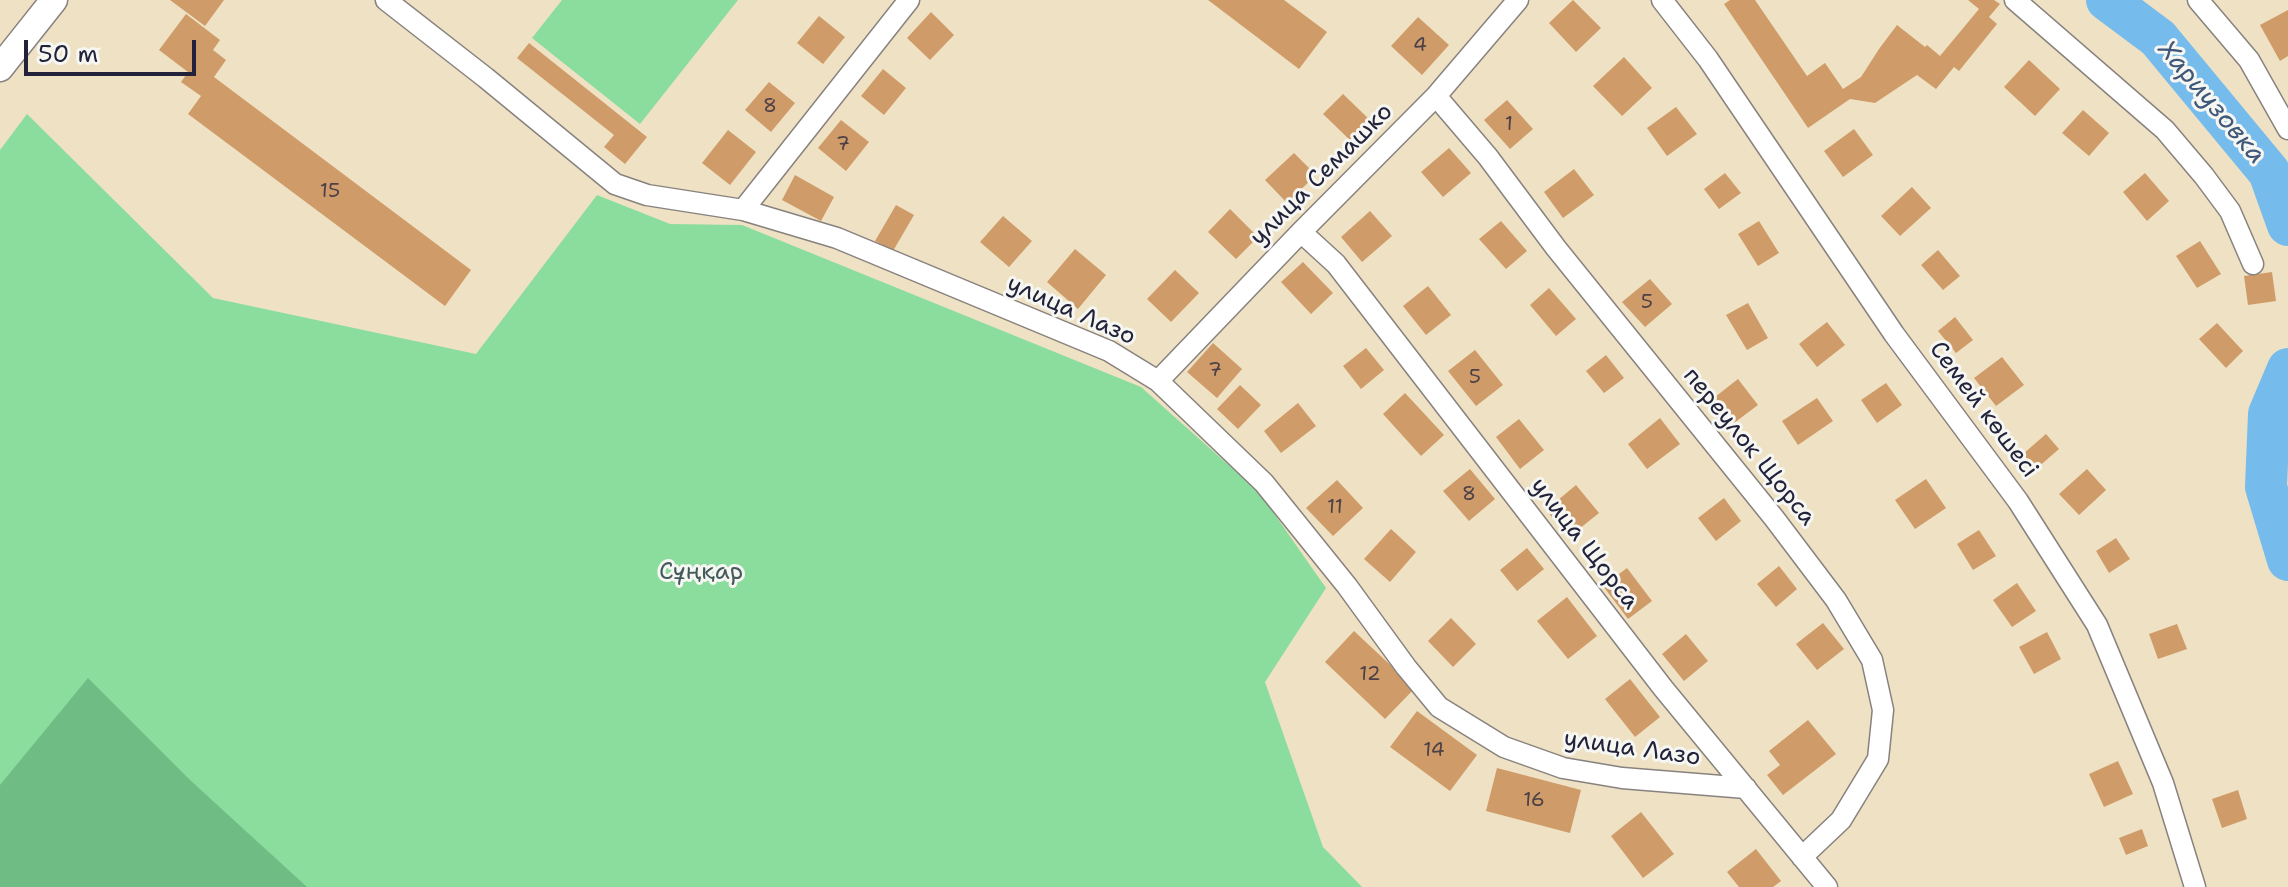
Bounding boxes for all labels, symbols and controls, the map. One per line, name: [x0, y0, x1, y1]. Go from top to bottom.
scale bar: [28, 24, 200, 74]
house number: 4: [1413, 34, 1427, 58]
water label: Хариузовка: [2150, 35, 2272, 171]
text: 50 m: [38, 38, 98, 70]
house number: 8: [763, 95, 777, 119]
street label: улица Семашко: [1245, 98, 1399, 252]
house number: 1: [1505, 113, 1513, 137]
house number: 7: [836, 133, 850, 157]
house number: 15: [320, 180, 340, 204]
street label: улица Лазо: [1002, 270, 1140, 352]
house number: 5: [1641, 291, 1653, 315]
street label: Семей көшесі: [1922, 336, 2044, 484]
house number: 7: [1208, 359, 1222, 383]
street label: переулок Щорса: [1676, 362, 1822, 532]
house number: 5: [1469, 366, 1481, 390]
street label: улица Щорса: [1524, 472, 1644, 616]
house number: 8: [1462, 483, 1476, 507]
house number: 11: [1327, 496, 1343, 520]
park label: Сұңқар: [659, 559, 743, 587]
house number: 12: [1359, 663, 1381, 687]
street label: улица Лазо: [1562, 725, 1702, 773]
house number: 14: [1423, 739, 1445, 763]
house number: 16: [1523, 789, 1545, 813]

